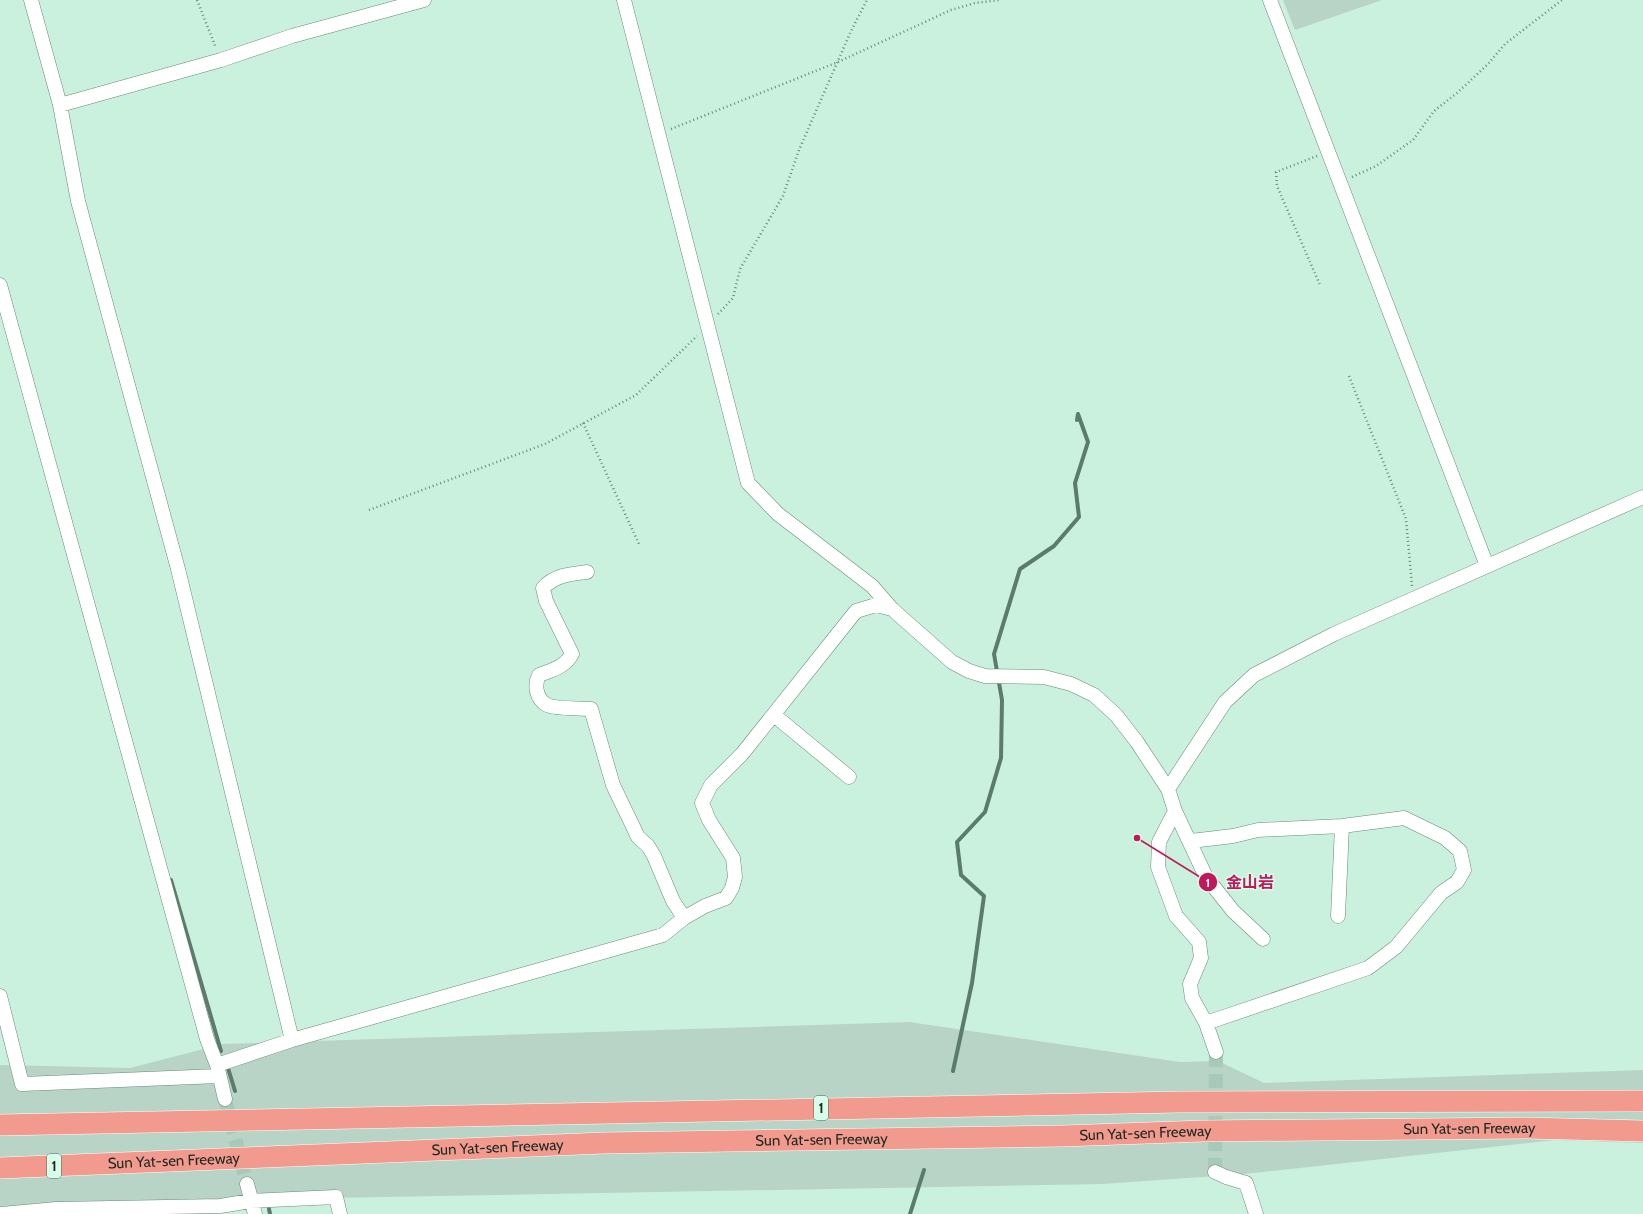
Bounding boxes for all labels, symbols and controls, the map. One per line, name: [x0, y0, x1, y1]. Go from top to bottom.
callout: 金山岩: [1198, 868, 1282, 896]
text: 金山岩: [1226, 873, 1274, 892]
text: 1: [1206, 875, 1210, 890]
road number: 1: [814, 1096, 828, 1120]
street label: Sun Yat-sen Freeway: [1403, 1119, 1536, 1138]
street label: Sun Yat-sen Freeway: [1079, 1122, 1212, 1144]
street label: Sun Yat-sen Freeway: [755, 1130, 888, 1150]
street label: Sun Yat-sen Freeway: [431, 1136, 565, 1159]
street label: Sun Yat-sen Freeway: [107, 1149, 241, 1173]
road number: 1: [47, 1154, 61, 1178]

